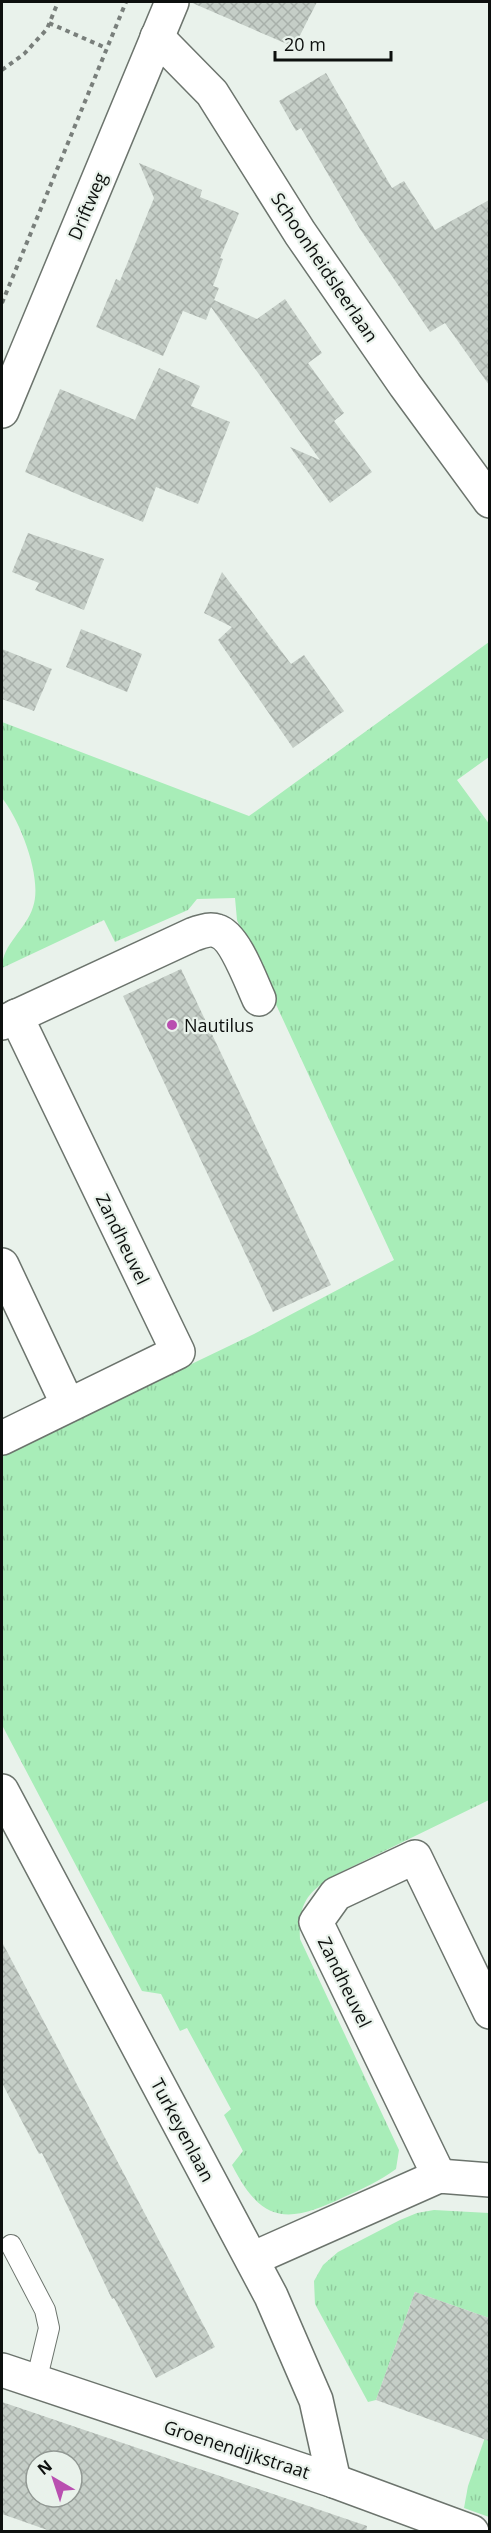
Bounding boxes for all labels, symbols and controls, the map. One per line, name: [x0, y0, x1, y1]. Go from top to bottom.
scale bar: [275, 24, 390, 62]
text: 20 m: [284, 32, 326, 56]
street label: Driftweg: [62, 168, 112, 243]
street label: Schoonheidsleerlaan: [266, 188, 384, 346]
place label: Nautilus: [184, 1013, 254, 1037]
marker: Nautilus: [165, 1018, 179, 1032]
street label: Zandheuvel: [91, 1190, 155, 1288]
street label: Zandheuvel: [313, 1933, 377, 2031]
street label: Turkeyenlaan: [146, 2074, 220, 2186]
street label: Groenendijkstraat: [161, 2414, 313, 2484]
north arrow: [24, 2449, 84, 2509]
text: N: [33, 2455, 57, 2480]

